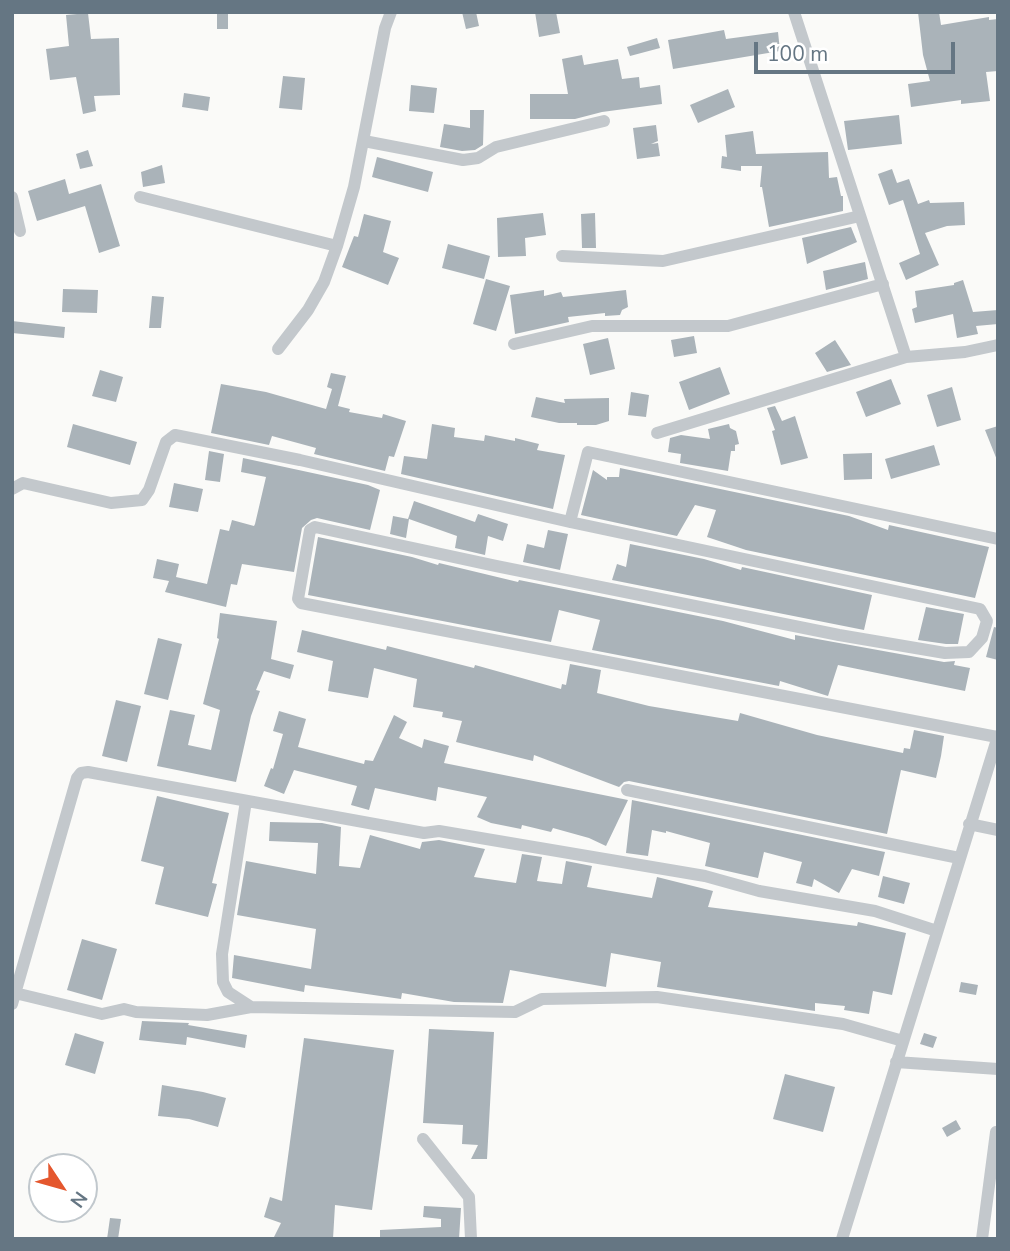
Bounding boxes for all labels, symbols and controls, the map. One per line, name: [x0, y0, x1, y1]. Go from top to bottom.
scale bar: [758, 28, 959, 72]
text: 100 m: [767, 40, 828, 68]
north arrow: [28, 1153, 98, 1223]
text: N: [64, 1186, 93, 1213]

